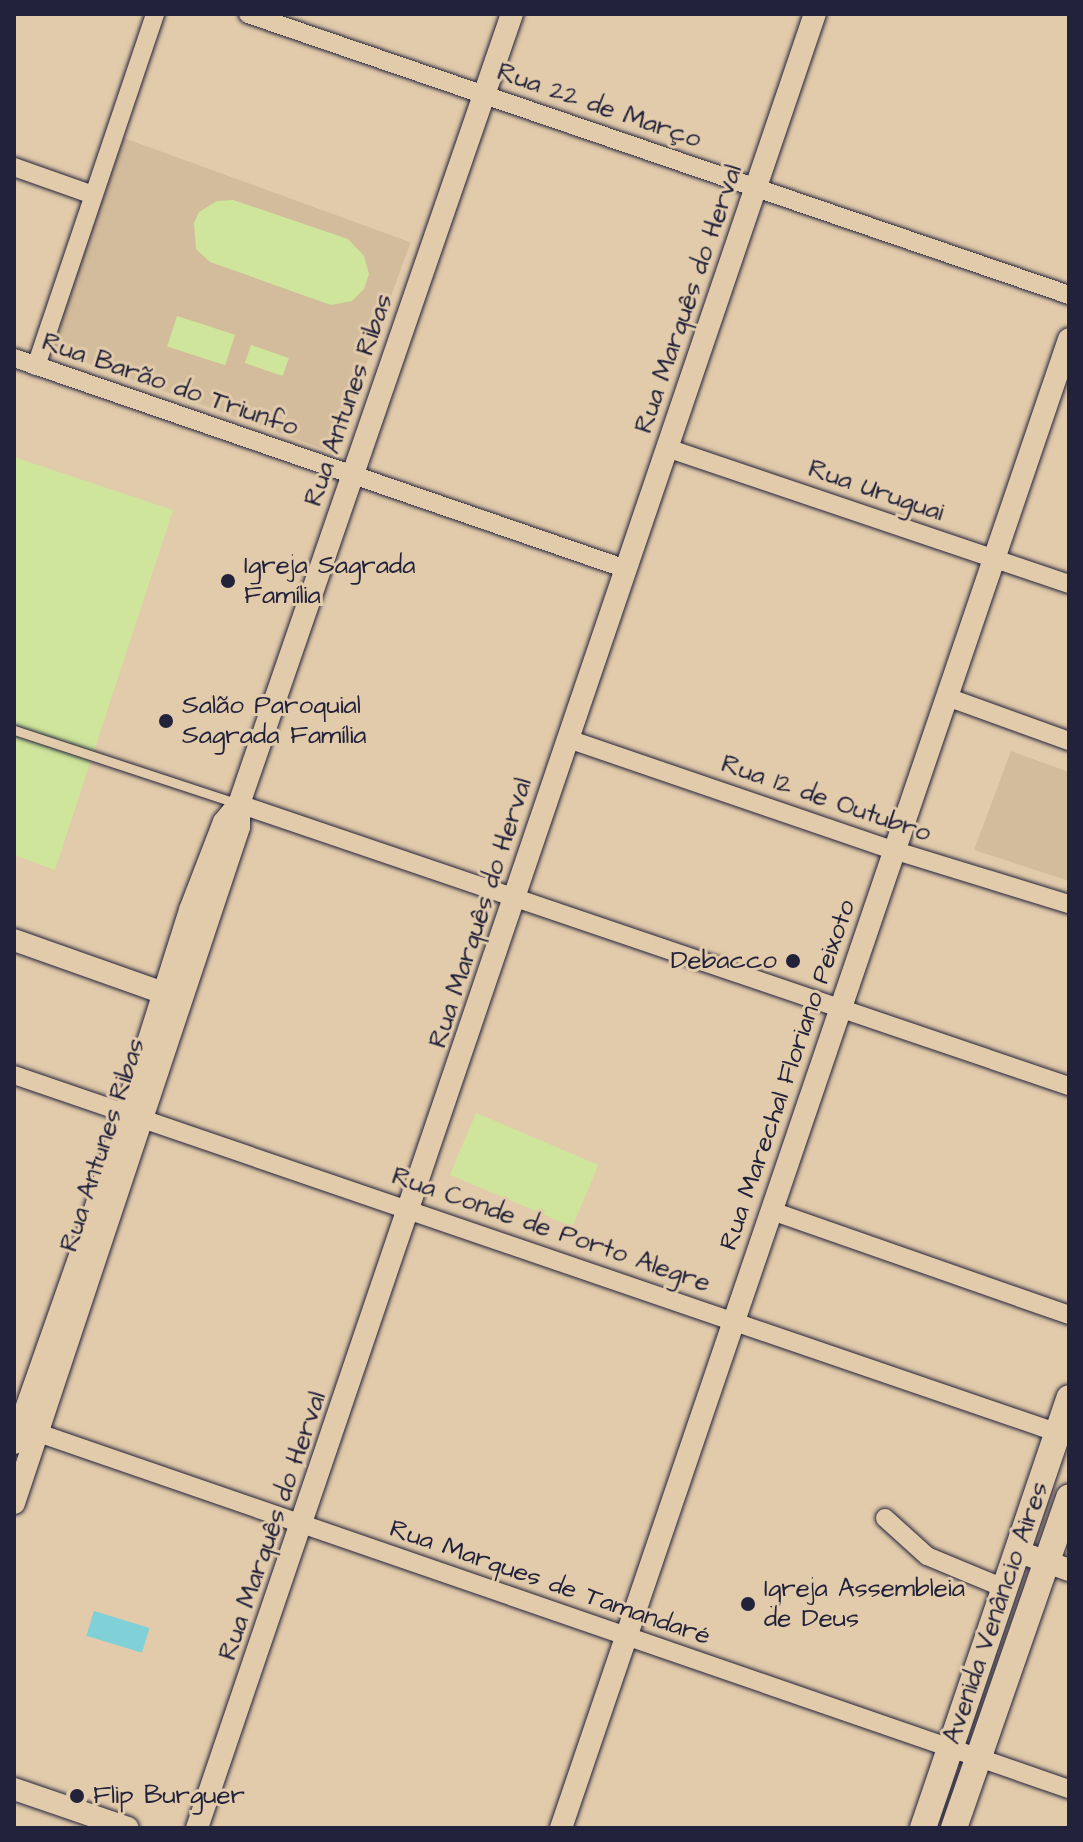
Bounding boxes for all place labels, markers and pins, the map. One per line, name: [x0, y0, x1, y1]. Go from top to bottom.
place label: Igreja Sagrada Família: [244, 550, 415, 612]
marker: Igreja Sagrada Família: [219, 572, 237, 590]
place label: Salão Paroquial Sagrada Família: [182, 690, 367, 752]
marker: Salão Paroquial Sagrada Família: [157, 712, 175, 730]
place label: Debacco: [671, 945, 777, 977]
marker: Debacco: [784, 952, 802, 970]
place label: Igreja Assembleia de Deus: [764, 1573, 965, 1634]
marker: Igreja Assembleia de Deus: [739, 1595, 757, 1613]
place label: Flip Burguer: [93, 1780, 245, 1812]
marker: Flip Burguer: [68, 1787, 86, 1805]

